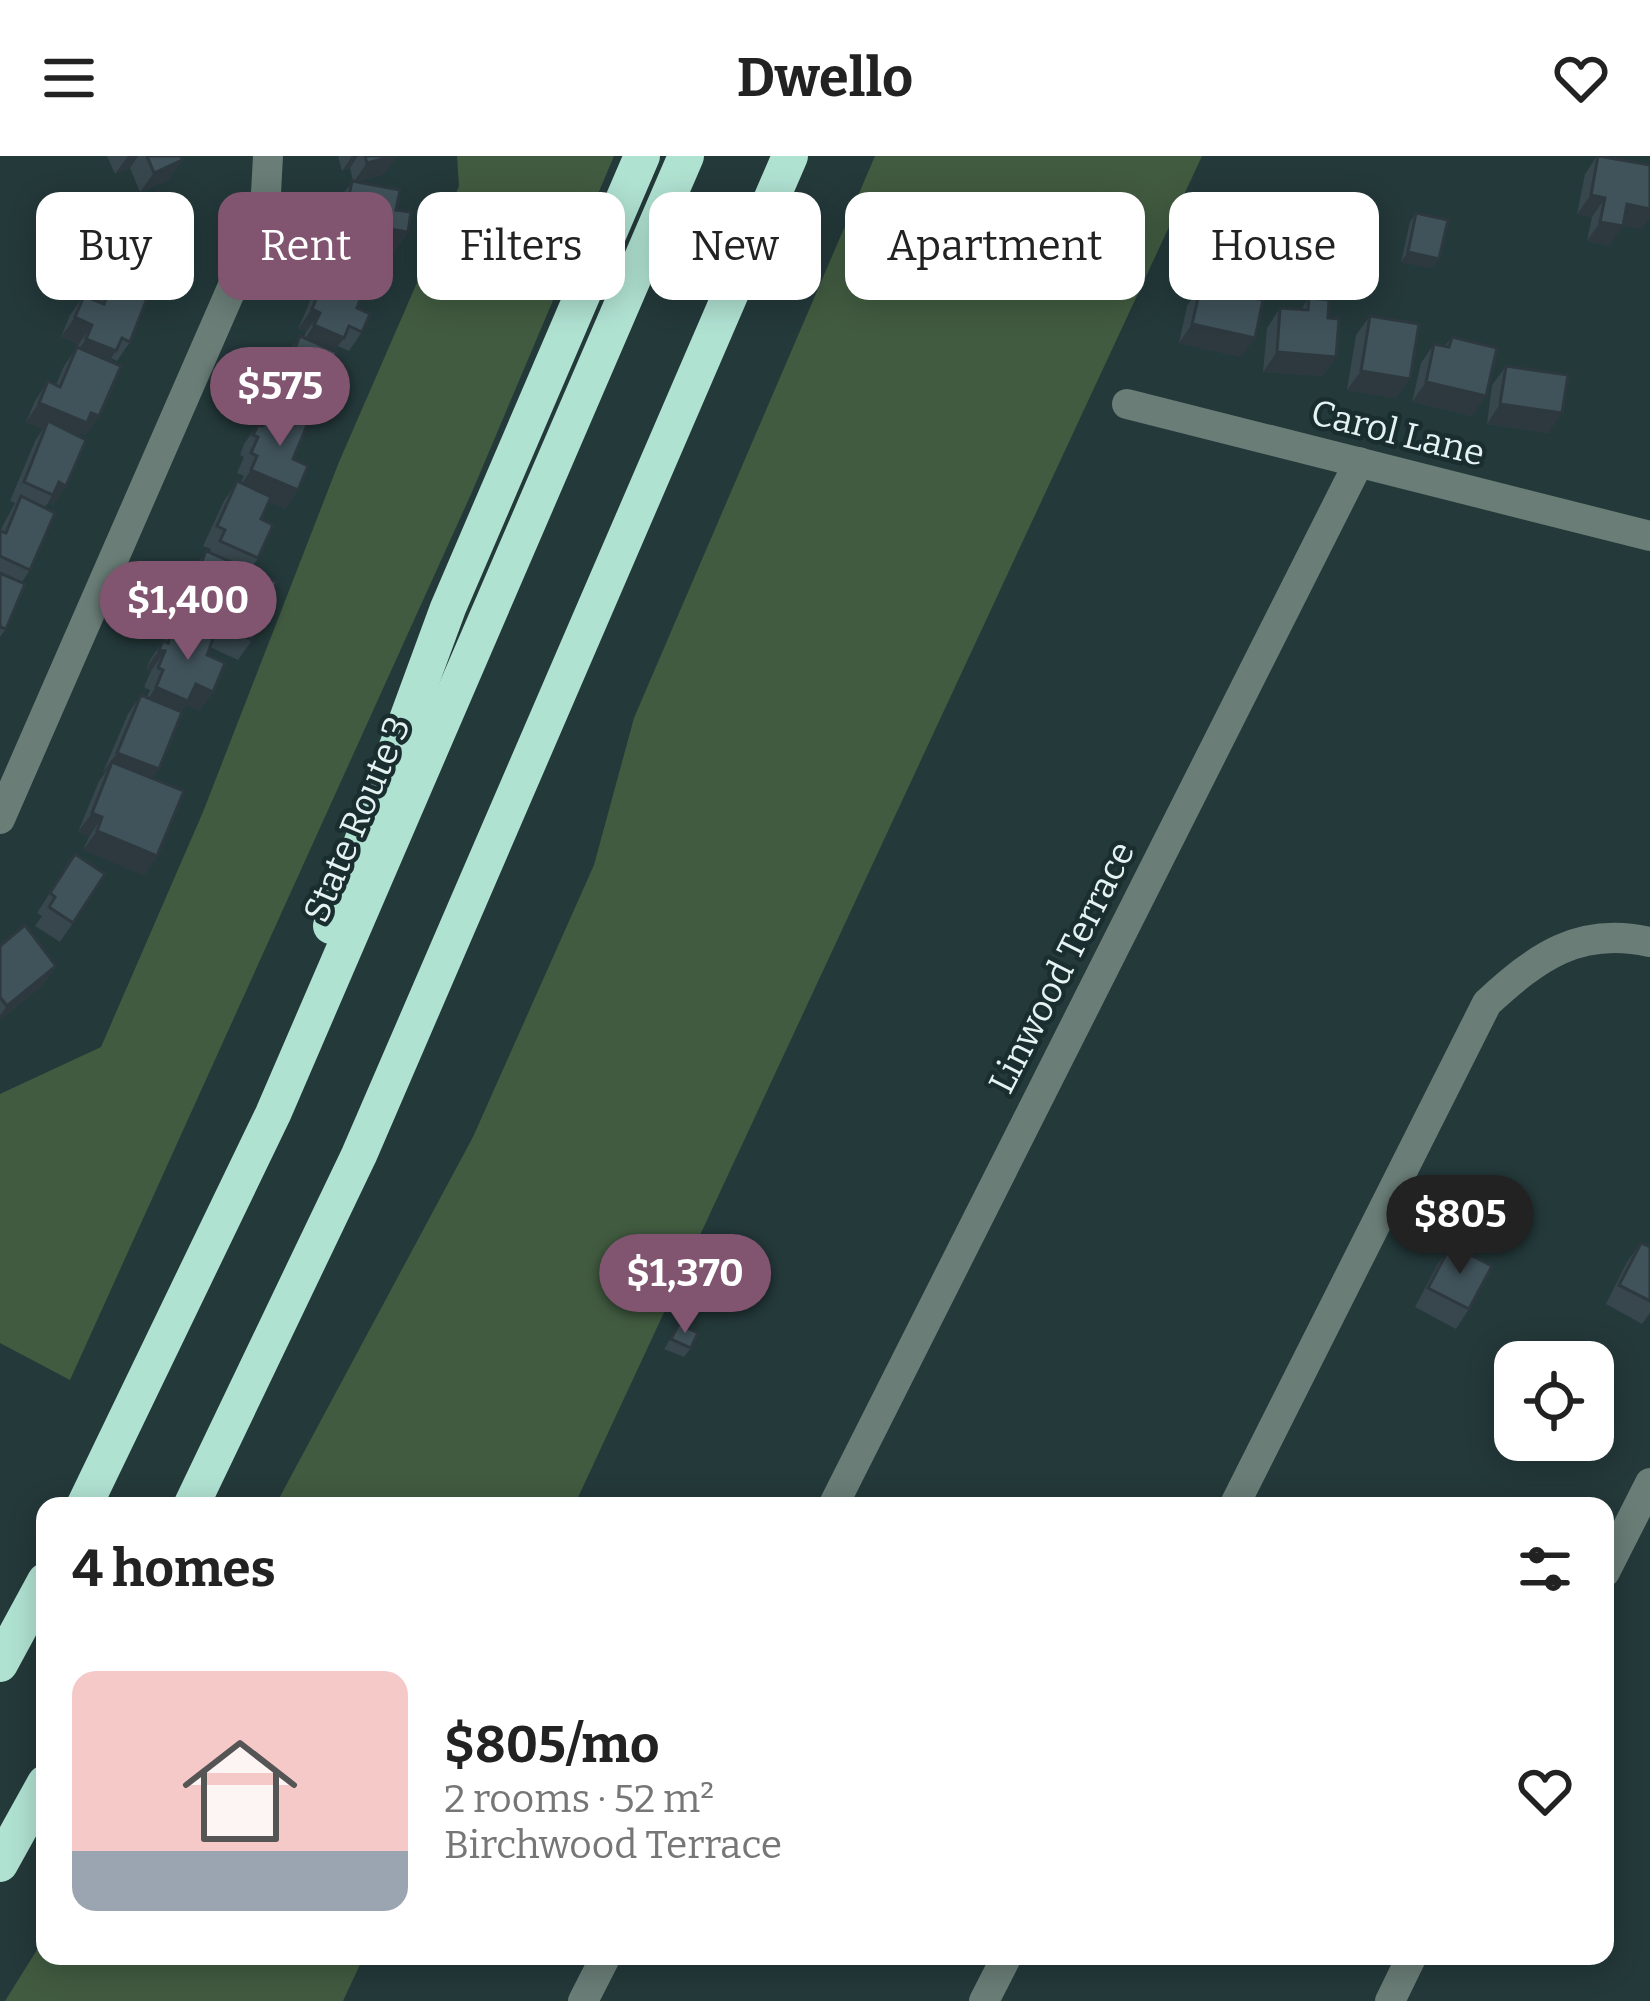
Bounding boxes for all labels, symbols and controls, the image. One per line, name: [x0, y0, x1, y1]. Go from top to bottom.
icon: menu: [36, 45, 102, 111]
icon: heart: [1548, 45, 1614, 111]
text: Dwello: [737, 46, 913, 110]
chip: Buy: [36, 192, 194, 300]
chip: Rent: [218, 192, 393, 300]
chip: Filters: [417, 192, 625, 300]
chip: New: [649, 192, 821, 300]
chip: Apartment: [845, 192, 1145, 300]
chip: House: [1169, 192, 1379, 300]
pin: $575: [209, 347, 351, 449]
text: $575: [237, 363, 323, 409]
street label: Carol Lane: [1307, 390, 1489, 476]
pin: $1,400: [90, 561, 286, 663]
text: $1,400: [127, 577, 249, 623]
street label: State Route 3: [294, 710, 420, 929]
street label: Linwood Terrace: [980, 834, 1144, 1101]
pin: $805: [1389, 1175, 1531, 1277]
text: $805: [1413, 1191, 1507, 1237]
pin: $1,370: [587, 1234, 783, 1336]
text: $1,370: [626, 1250, 744, 1296]
map controls: [1494, 1341, 1614, 1461]
button: locate: [1494, 1341, 1614, 1461]
icon: filters: [1512, 1536, 1578, 1602]
text: 4 homes: [72, 1538, 276, 1600]
text: $805/mo: [444, 1714, 659, 1776]
icon: home: [168, 1719, 312, 1863]
icon: heart: [1512, 1758, 1578, 1824]
text: 2 rooms · 52 m²: [444, 1776, 714, 1822]
text: Birchwood Terrace: [444, 1822, 782, 1868]

